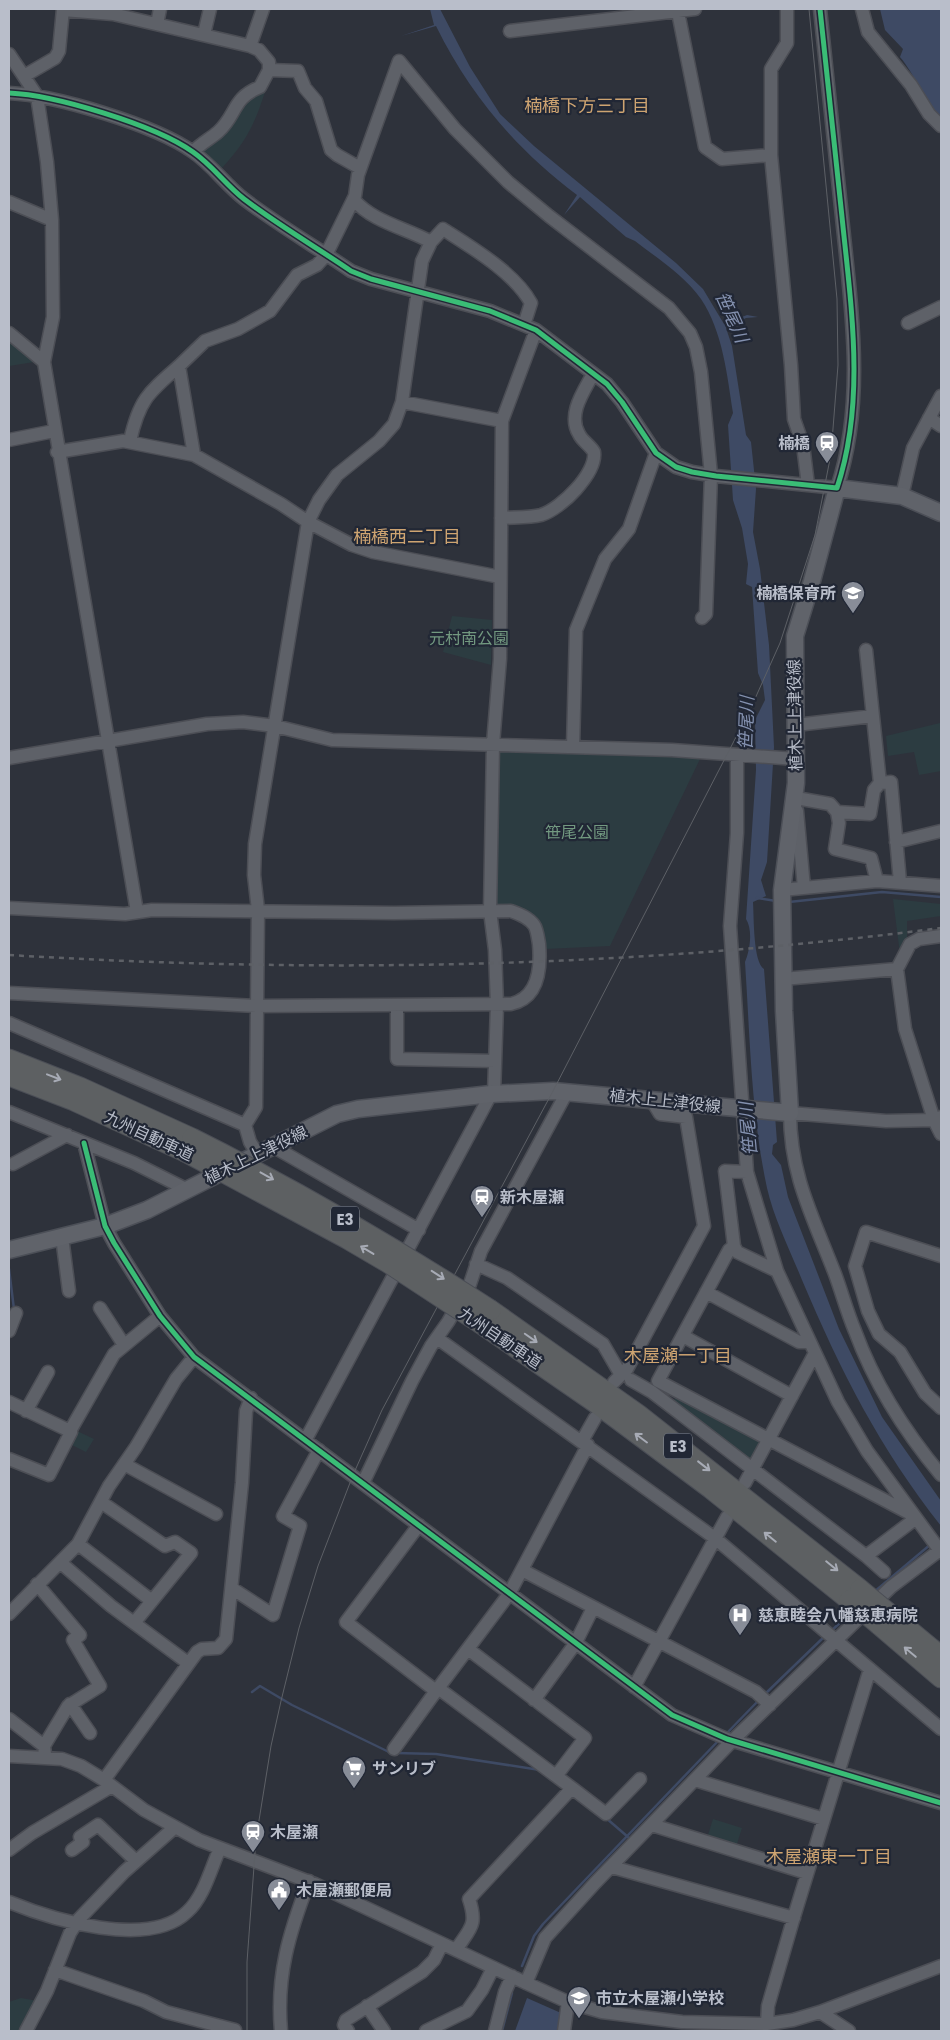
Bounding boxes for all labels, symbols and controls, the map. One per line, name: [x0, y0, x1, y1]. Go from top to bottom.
district label: 楠橋下方三丁目: [524, 93, 650, 118]
water label: 笹尾川: [710, 287, 755, 349]
station icon: 楠橋: [814, 430, 840, 464]
place label: 楠橋: [778, 432, 810, 455]
district label: 楠橋西二丁目: [353, 524, 461, 549]
school or university icon: 楠橋保育所: [840, 580, 866, 614]
place label: 楠橋保育所: [756, 582, 836, 605]
park label: 元村南公園: [429, 627, 509, 650]
street label: 植木上上津役線: [783, 659, 807, 771]
water label: 笹尾川: [733, 694, 760, 750]
park label: 笹尾公園: [545, 821, 609, 844]
one-way arrow: [46, 1073, 61, 1082]
street label: 植木上上津役線: [608, 1084, 722, 1118]
water label: 笹尾川: [733, 1099, 763, 1157]
street label: 九州自動車道: [101, 1105, 197, 1167]
street label: 植木上上津役線: [201, 1120, 311, 1190]
one-way arrow: [260, 1171, 275, 1181]
station icon: 新木屋瀬: [469, 1184, 495, 1218]
place label: 新木屋瀬: [500, 1186, 564, 1209]
road number: E3: [331, 1206, 359, 1232]
one-way arrow: [360, 1244, 374, 1254]
one-way arrow: [430, 1271, 444, 1281]
street label: 九州自動車道: [454, 1302, 546, 1374]
one-way arrow: [524, 1333, 538, 1343]
district label: 木屋瀬一丁目: [624, 1343, 732, 1368]
one-way arrow: [635, 1432, 648, 1443]
road number: E3: [664, 1434, 692, 1458]
one-way arrow: [697, 1460, 710, 1471]
one-way arrow: [764, 1531, 777, 1542]
one-way arrow: [825, 1560, 838, 1571]
hospital icon: 慈恵睦会八幡慈恵病院: [727, 1602, 753, 1636]
place label: 慈恵睦会八幡慈恵病院: [758, 1604, 918, 1627]
one-way arrow: [904, 1646, 917, 1657]
supermarket icon: サンリブ: [341, 1755, 367, 1789]
place label: サンリブ: [372, 1757, 436, 1780]
station icon: 木屋瀬: [240, 1819, 266, 1853]
place label: 木屋瀬: [270, 1821, 318, 1844]
district label: 木屋瀬東一丁目: [766, 1844, 892, 1869]
public building icon: 木屋瀬郵便局: [266, 1877, 292, 1911]
place label: 木屋瀬郵便局: [296, 1879, 392, 1902]
school or university icon: 市立木屋瀬小学校: [566, 1985, 592, 2019]
place label: 市立木屋瀬小学校: [596, 1987, 724, 2010]

